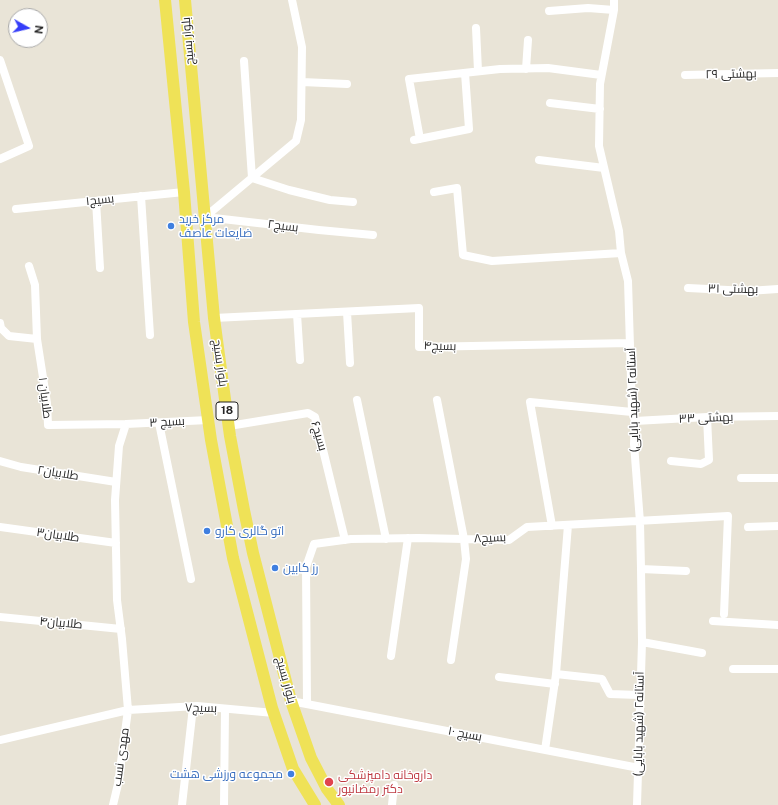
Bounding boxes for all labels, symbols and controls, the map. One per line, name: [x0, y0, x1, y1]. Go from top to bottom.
north arrow: [8, 8, 48, 48]
street label: بلوار بسیج: [179, 17, 197, 65]
text: N: [32, 24, 45, 35]
street label: بهشتی ۲۹: [705, 66, 757, 82]
street label: بسیج۱: [85, 191, 115, 209]
place label: مرکز خرید ضایعات عاصف: [179, 212, 252, 240]
street label: بسیج۲: [267, 217, 299, 235]
marker: مرکز خرید ضایعات عاصف: [166, 221, 176, 231]
street label: بهشتی ۳۱: [708, 281, 758, 297]
street label: بلوار بسیج: [210, 338, 230, 388]
street label: بسیج۴: [423, 338, 457, 354]
street label: آستانه۲ (شهید بابایی): [624, 347, 642, 453]
street label: طلابیان ۱: [35, 376, 55, 420]
road number: 18: [216, 402, 238, 420]
street label: بهشتی ۳۳: [678, 410, 734, 426]
street label: بسیج ۳: [149, 414, 185, 430]
street label: بسیج۶: [308, 419, 330, 453]
street label: طلابیان۲: [36, 463, 80, 483]
place label: اتو گالری کارو: [215, 524, 284, 538]
street label: طلابیان۳: [36, 525, 80, 545]
marker: اتو گالری کارو: [202, 526, 212, 536]
street label: بسیج۸: [474, 530, 506, 546]
place label: رز کابین: [283, 561, 318, 575]
marker: رز کابین: [270, 563, 280, 573]
street label: طلابیان۴: [39, 614, 83, 632]
street label: بلوار بسیج: [273, 655, 299, 705]
street label: آستانه۲ (شهید بابایی): [631, 671, 647, 777]
street label: بسیج۷: [185, 700, 217, 716]
street label: بسیج ۱۰: [447, 724, 483, 744]
street label: مهدی نسب: [110, 727, 132, 787]
place label: مجموعه ورزشی هشت: [170, 767, 283, 781]
place label: داروخانه دامپزشکی دکتر رمضانپور: [338, 768, 432, 796]
marker: مجموعه ورزشی هشت: [286, 769, 296, 779]
marker: داروخانه دامپزشکی دکتر رمضانپور: [323, 776, 335, 788]

